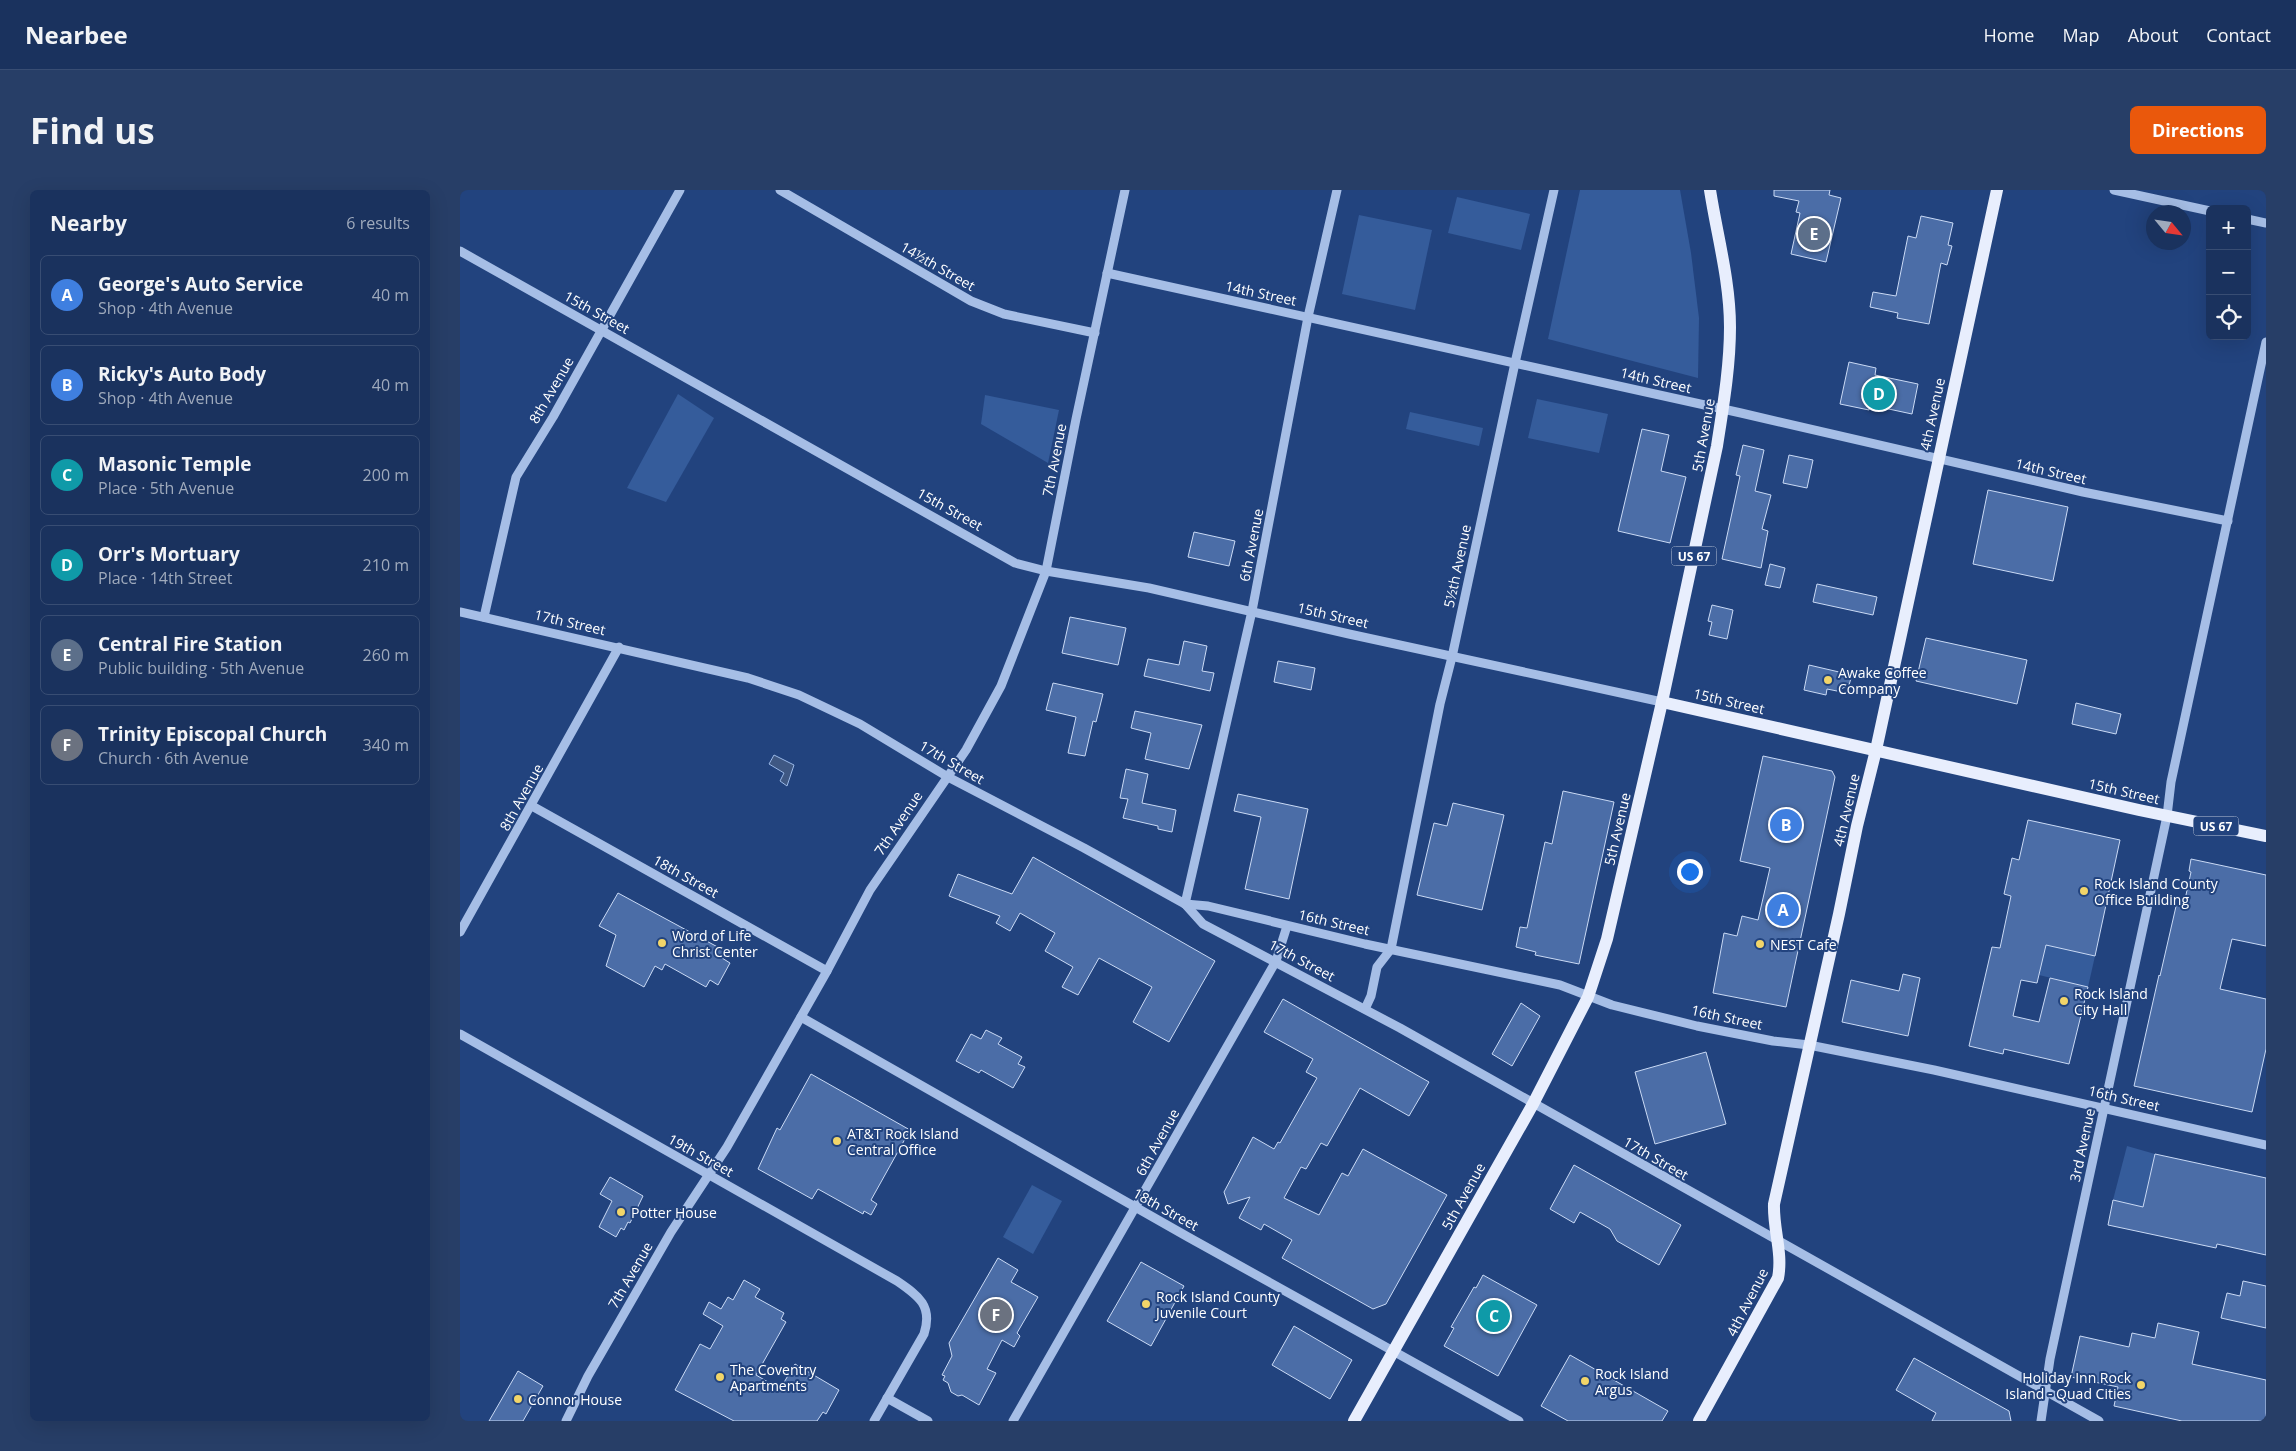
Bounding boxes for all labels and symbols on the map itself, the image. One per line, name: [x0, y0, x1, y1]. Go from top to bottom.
north arrow: [2146, 205, 2191, 250]
pin: E: [1798, 215, 1830, 253]
street label: 14½th Street: [897, 237, 979, 295]
street label: 14th Street: [1224, 276, 1298, 310]
street label: 15th Street: [561, 286, 633, 338]
street label: 8th Avenue: [524, 353, 578, 427]
street label: 14th Street: [1619, 363, 1693, 397]
pin: D: [1863, 375, 1895, 413]
street label: 4th Avenue: [1915, 376, 1949, 452]
street label: 5th Avenue: [1687, 397, 1719, 473]
street label: 7th Avenue: [1038, 422, 1070, 498]
street label: 14th Street: [2014, 454, 2088, 488]
street label: 15th Street: [914, 483, 986, 535]
street label: 6th Avenue: [1235, 507, 1267, 583]
street label: 5½th Avenue: [1439, 522, 1475, 609]
road number: US 67: [1672, 546, 1716, 566]
street label: 15th Street: [1296, 598, 1370, 632]
street label: 17th Street: [533, 605, 607, 639]
place label: Awake Coffee Company: [1838, 663, 1927, 698]
marker: Awake Coffee Company: [1822, 674, 1834, 686]
street label: 15th Street: [1692, 684, 1766, 718]
street label: 17th Street: [916, 736, 988, 788]
street label: 8th Avenue: [495, 760, 547, 834]
street label: 4th Avenue: [1828, 772, 1864, 848]
street label: 15th Street: [2087, 774, 2161, 808]
street label: 7th Avenue: [869, 787, 927, 859]
street label: 5th Avenue: [1599, 791, 1635, 867]
pin: B: [1770, 806, 1802, 844]
road number: US 67: [2194, 816, 2238, 836]
street label: 18th Street: [650, 850, 722, 902]
your location: [1677, 859, 1703, 885]
place label: Rock Island County Office Building: [2094, 874, 2219, 909]
marker: Rock Island County Office Building: [2078, 885, 2090, 897]
pin: A: [1767, 891, 1799, 929]
street label: 16th Street: [1297, 905, 1371, 939]
place label: Word of Life Christ Center: [672, 926, 758, 961]
street label: 17th Street: [1266, 935, 1338, 985]
place label: NEST Cafe: [1770, 935, 1837, 954]
marker: Word of Life Christ Center: [656, 937, 668, 949]
marker: NEST Cafe: [1754, 938, 1766, 950]
place label: Rock Island City Hall: [2074, 984, 2148, 1019]
marker: Rock Island City Hall: [2058, 995, 2070, 1007]
street label: 16th Street: [1690, 1000, 1764, 1034]
street label: 16th Street: [2087, 1081, 2161, 1115]
street label: 6th Avenue: [1131, 1105, 1183, 1179]
street label: 3rd Avenue: [2065, 1106, 2099, 1183]
place label: AT&T Rock Island Central Office: [847, 1124, 959, 1159]
street label: 19th Street: [665, 1129, 737, 1181]
street label: 17th Street: [1620, 1132, 1692, 1184]
marker: AT&T Rock Island Central Office: [831, 1135, 843, 1147]
street label: 5th Avenue: [1437, 1159, 1489, 1233]
street label: 18th Street: [1130, 1183, 1202, 1235]
place label: Potter House: [631, 1203, 717, 1222]
marker: Potter House: [615, 1206, 627, 1218]
street label: 7th Avenue: [603, 1238, 657, 1312]
street label: 4th Avenue: [1722, 1265, 1772, 1339]
place label: Rock Island County Juvenile Court: [1154, 1287, 1281, 1322]
pin: F: [980, 1296, 1012, 1334]
pin: C: [1478, 1297, 1510, 1335]
marker: Rock Island County Juvenile Court: [1140, 1298, 1152, 1310]
place label: The Coventry Apartments: [730, 1360, 817, 1395]
place label: Rock Island Argus: [1595, 1364, 1669, 1399]
place label: Holiday Inn Rock Island - Quad Cities: [2005, 1368, 2132, 1403]
marker: The Coventry Apartments: [714, 1371, 726, 1383]
marker: Rock Island Argus: [1579, 1375, 1591, 1387]
marker: Holiday Inn Rock Island - Quad Cities: [2135, 1379, 2147, 1391]
place label: Connor House: [528, 1390, 622, 1409]
marker: Connor House: [512, 1393, 524, 1405]

